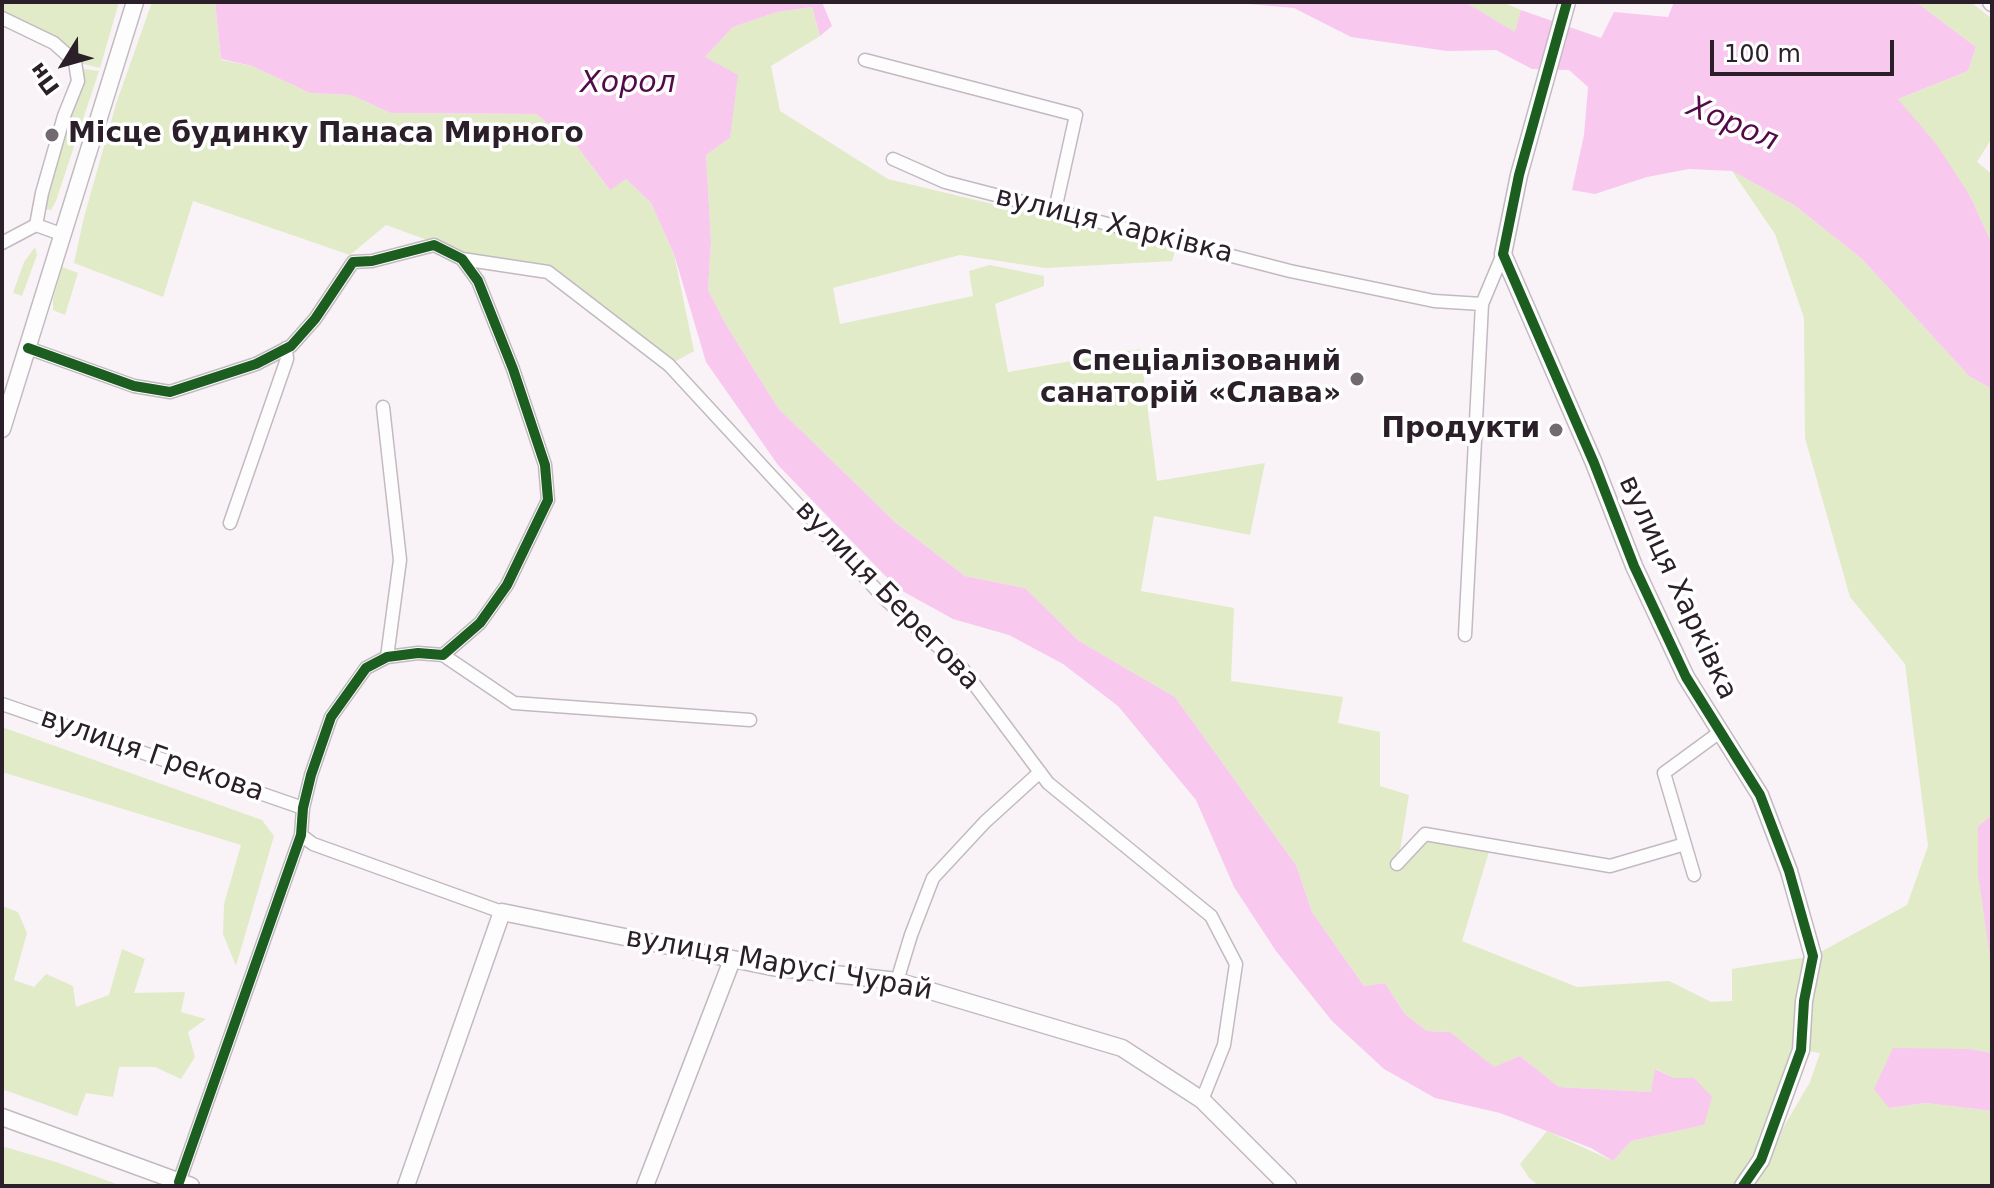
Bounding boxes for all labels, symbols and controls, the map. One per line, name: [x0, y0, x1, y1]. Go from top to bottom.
north arrow: [24, 24, 104, 104]
scale bar: [1714, 24, 1898, 74]
text: 100 m: [1724, 40, 1801, 68]
text: Пн: [24, 58, 65, 100]
water label: Хорол: [580, 66, 676, 102]
water label: Хорол: [1681, 90, 1783, 160]
place label: Місце будинку Панаса Мирного: [68, 118, 584, 152]
marker: Місце будинку Панаса Мирного: [43, 126, 61, 144]
street label: вулиця Харківка: [992, 180, 1236, 272]
place label: Спеціалізований санаторій «Слава»: [1040, 346, 1341, 412]
marker: Спеціалізований санаторій «Слава»: [1348, 370, 1366, 388]
place label: Продукти: [1382, 413, 1540, 447]
marker: Продукти: [1547, 421, 1565, 439]
street label: вулиця Харківка: [1610, 471, 1744, 705]
street label: вулиця Берегова: [788, 494, 986, 698]
street label: вулиця Грекова: [36, 702, 268, 810]
street label: вулиця Марусі Чурай: [623, 921, 935, 1009]

